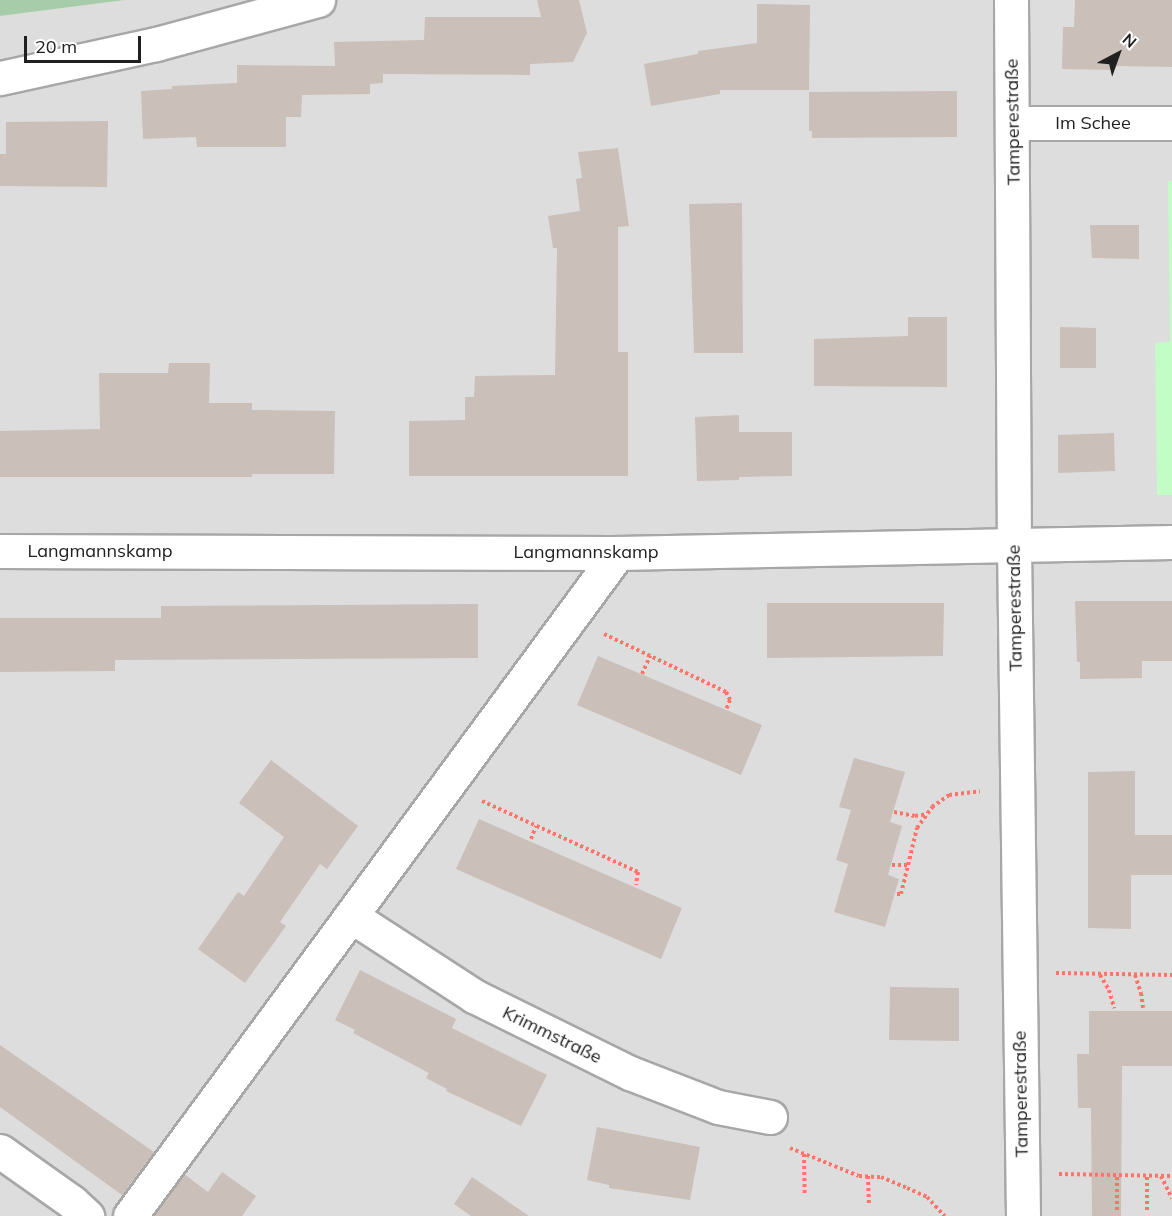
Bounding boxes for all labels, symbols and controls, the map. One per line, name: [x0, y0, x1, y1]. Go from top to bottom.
scale bar: [27, 24, 144, 62]
north arrow: [1088, 24, 1148, 84]
text: N: [1119, 29, 1141, 52]
text: 20 m: [35, 35, 77, 58]
street label: Tamperestraße: [1001, 59, 1025, 185]
street label: Im Schee: [1055, 112, 1131, 134]
street label: Langmannskamp: [27, 540, 173, 562]
street label: Langmannskamp: [513, 541, 659, 563]
street label: Tamperestraße: [1003, 545, 1027, 671]
street label: Krimmstraße: [499, 1002, 605, 1068]
street label: Tamperestraße: [1009, 1031, 1033, 1157]

